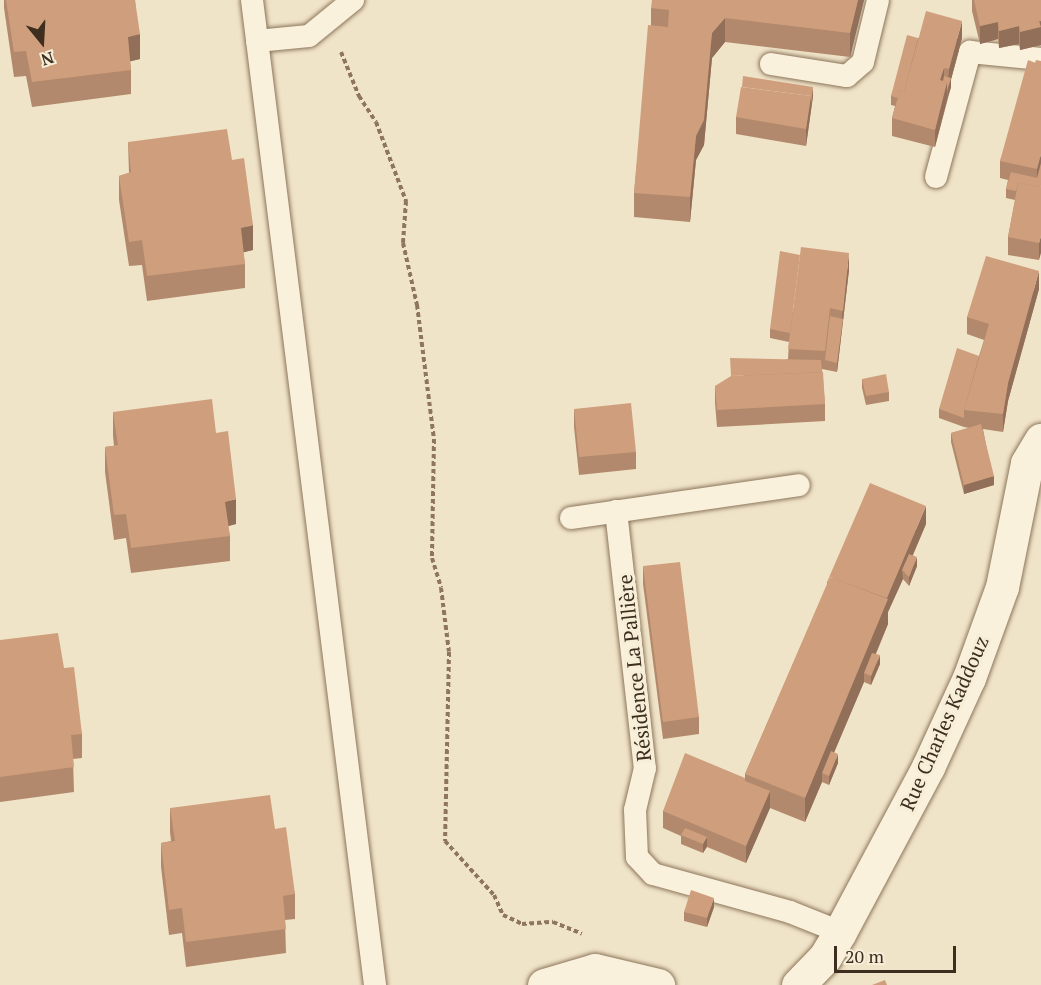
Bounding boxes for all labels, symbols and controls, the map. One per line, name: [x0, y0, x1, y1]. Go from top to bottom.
north arrow: [12, 12, 72, 72]
text: N: [38, 47, 57, 71]
street label: Résidence La Pallière: [612, 573, 656, 763]
street label: Rue Charles Kaddouz: [895, 632, 993, 814]
scale bar: [837, 934, 958, 972]
text: 20 m: [845, 944, 884, 968]

